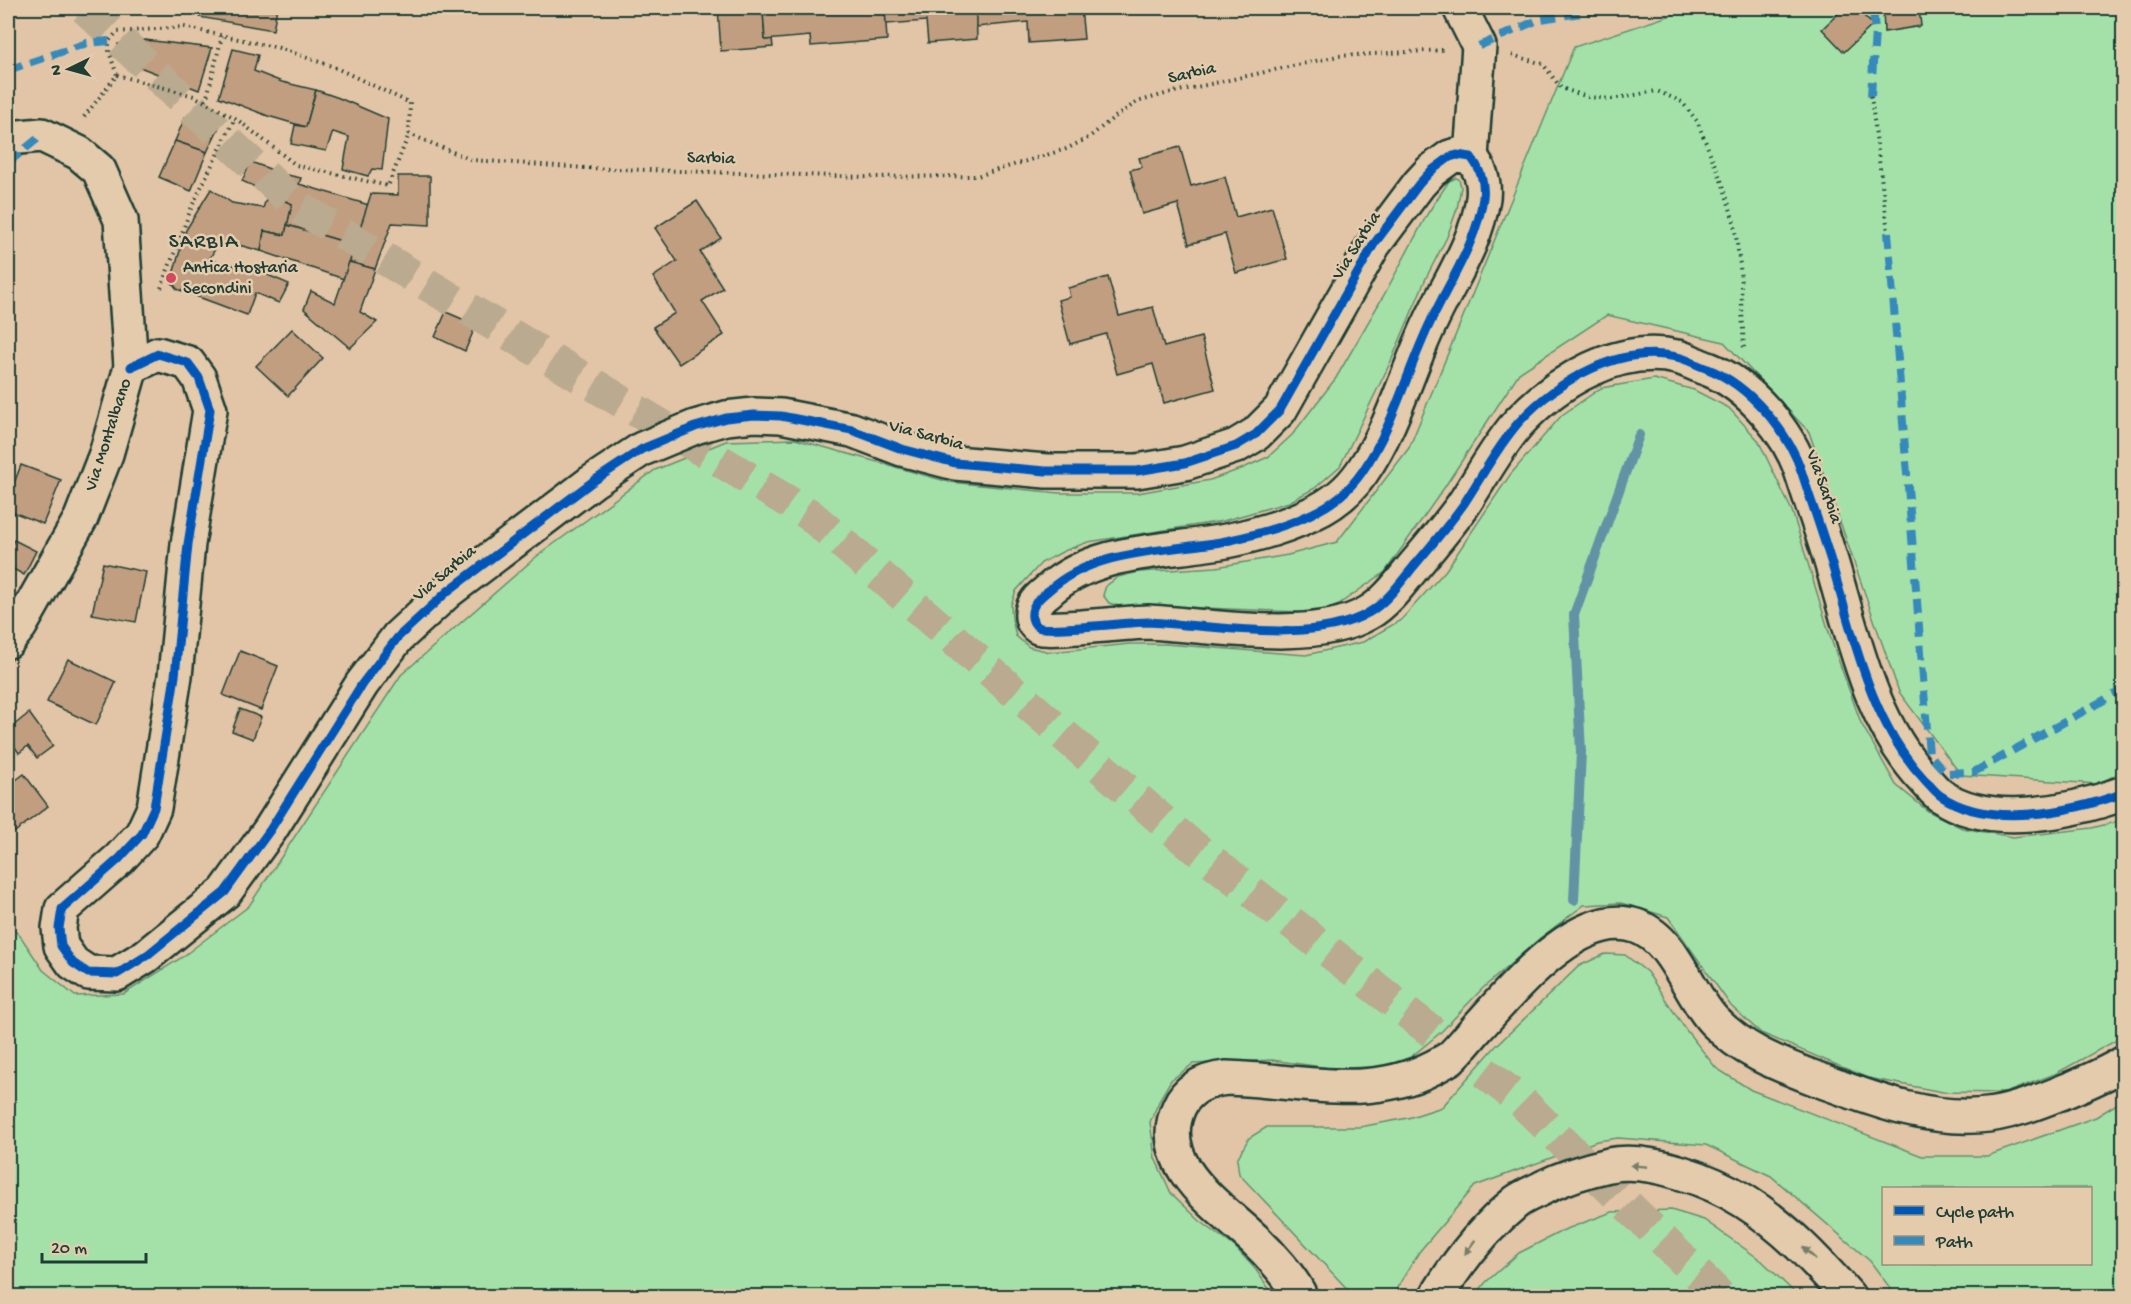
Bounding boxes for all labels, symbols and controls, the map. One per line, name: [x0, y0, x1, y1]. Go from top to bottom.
north arrow: [39, 39, 99, 99]
street label: Sarbia: [1166, 58, 1219, 90]
text: N: [48, 63, 67, 76]
street label: Sarbia: [687, 148, 736, 170]
street label: Via Sarbia: [1327, 207, 1387, 285]
district label: SARBIA: [169, 231, 239, 256]
place label: Antica Hostaria Secondini: [183, 258, 299, 300]
marker: Antica Hostaria Secondini: [164, 271, 178, 285]
street label: Via Montalbano: [81, 376, 137, 495]
street label: Via Sarbia: [885, 416, 967, 456]
street label: Via Sarbia: [1800, 447, 1846, 527]
street label: Via Sarbia: [408, 541, 482, 607]
one-way arrow: [1629, 1161, 1648, 1171]
legend: [1882, 1187, 2092, 1265]
text: Cycle path: [1936, 1203, 2014, 1224]
scale bar: [42, 1226, 146, 1264]
text: Path: [1935, 1233, 1973, 1254]
text: 20 m: [51, 1239, 87, 1260]
one-way arrow: [1465, 1240, 1477, 1255]
one-way arrow: [1801, 1246, 1816, 1260]

